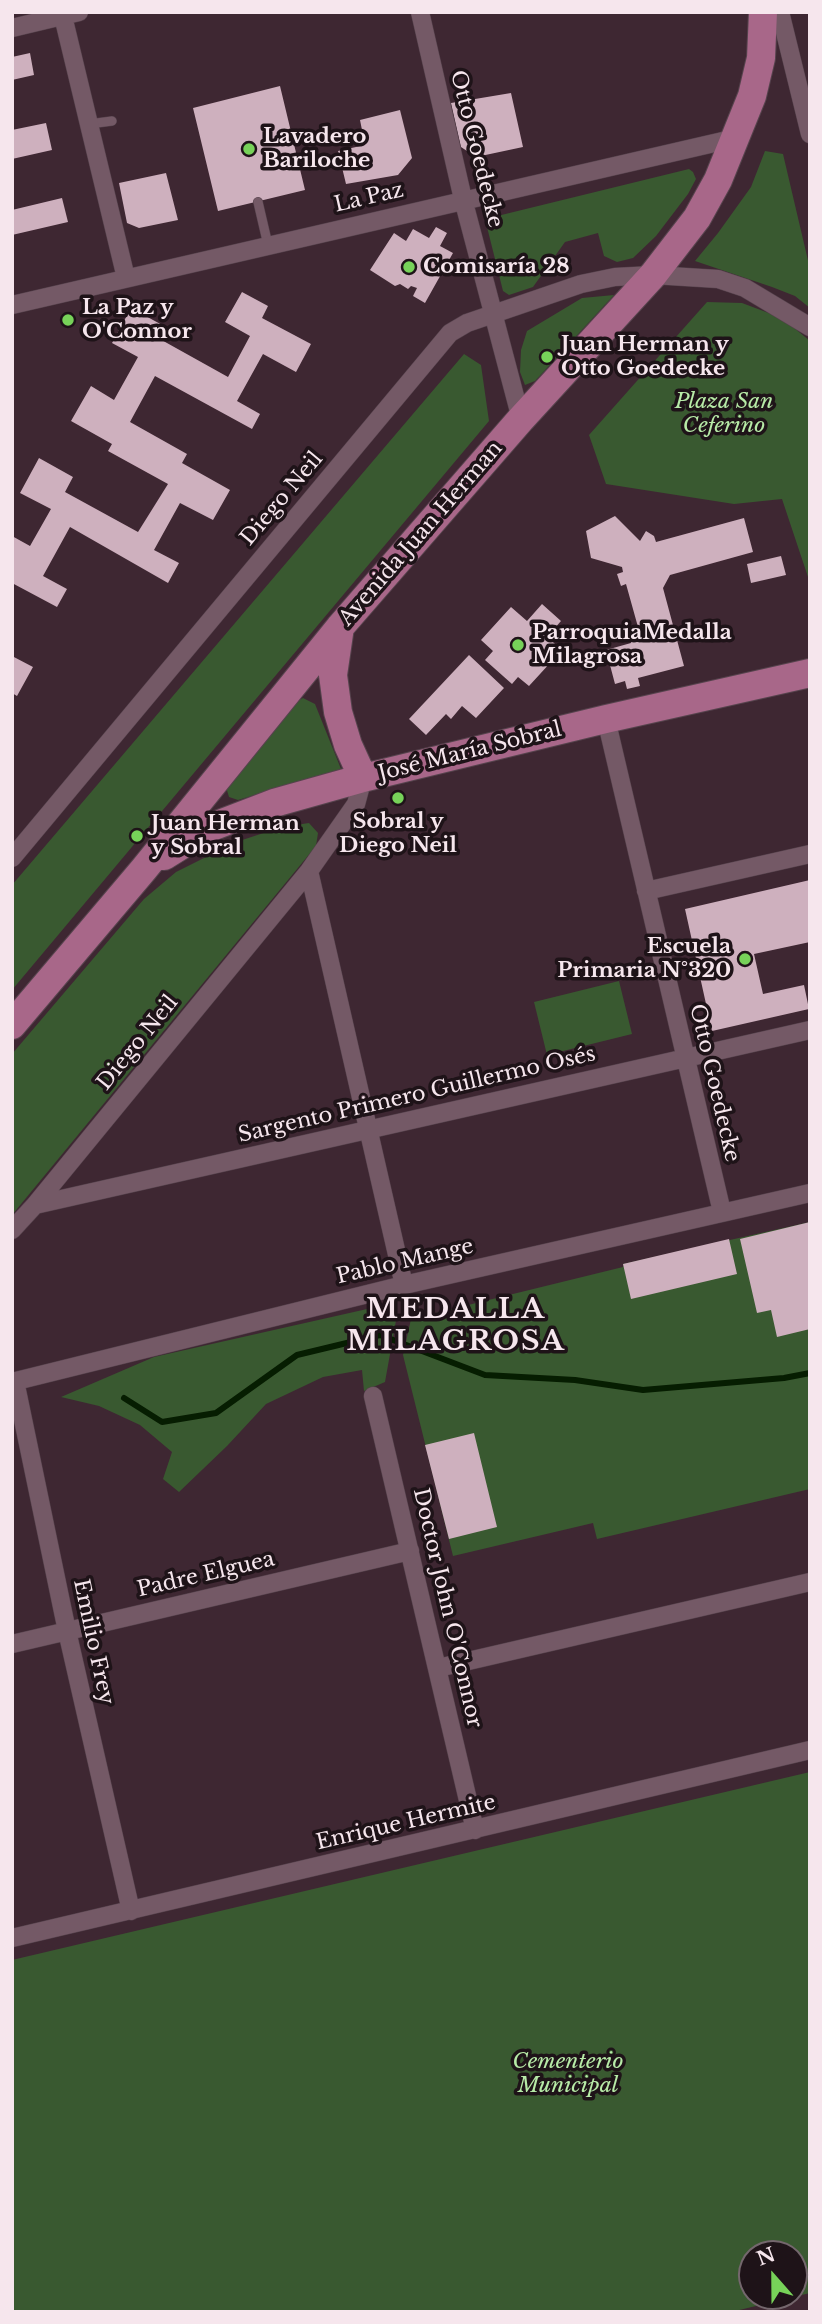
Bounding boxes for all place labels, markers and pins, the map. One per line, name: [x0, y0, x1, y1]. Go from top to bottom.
place label: Lavadero Bariloche: [263, 124, 370, 174]
marker: Lavadero Bariloche: [241, 141, 257, 157]
place label: Comisaría 28: [423, 254, 569, 280]
marker: Comisaría 28: [401, 259, 417, 275]
place label: La Paz y O'Connor: [82, 295, 192, 345]
marker: La Paz y O'Connor: [60, 312, 76, 328]
place label: Juan Herman y Otto Goedecke: [561, 332, 729, 382]
marker: Juan Herman y Otto Goedecke: [539, 349, 555, 365]
place label: ParroquiaMedalla Milagrosa: [532, 620, 732, 670]
marker: ParroquiaMedalla Milagrosa: [510, 637, 526, 653]
marker: Sobral y Diego Neil: [390, 790, 406, 806]
place label: Sobral y Diego Neil: [339, 809, 457, 859]
place label: Juan Herman y Sobral: [151, 811, 300, 861]
marker: Juan Herman y Sobral: [129, 828, 145, 844]
place label: Escuela Primaria N°320: [557, 934, 731, 984]
marker: Escuela Primaria N°320: [737, 951, 753, 967]

